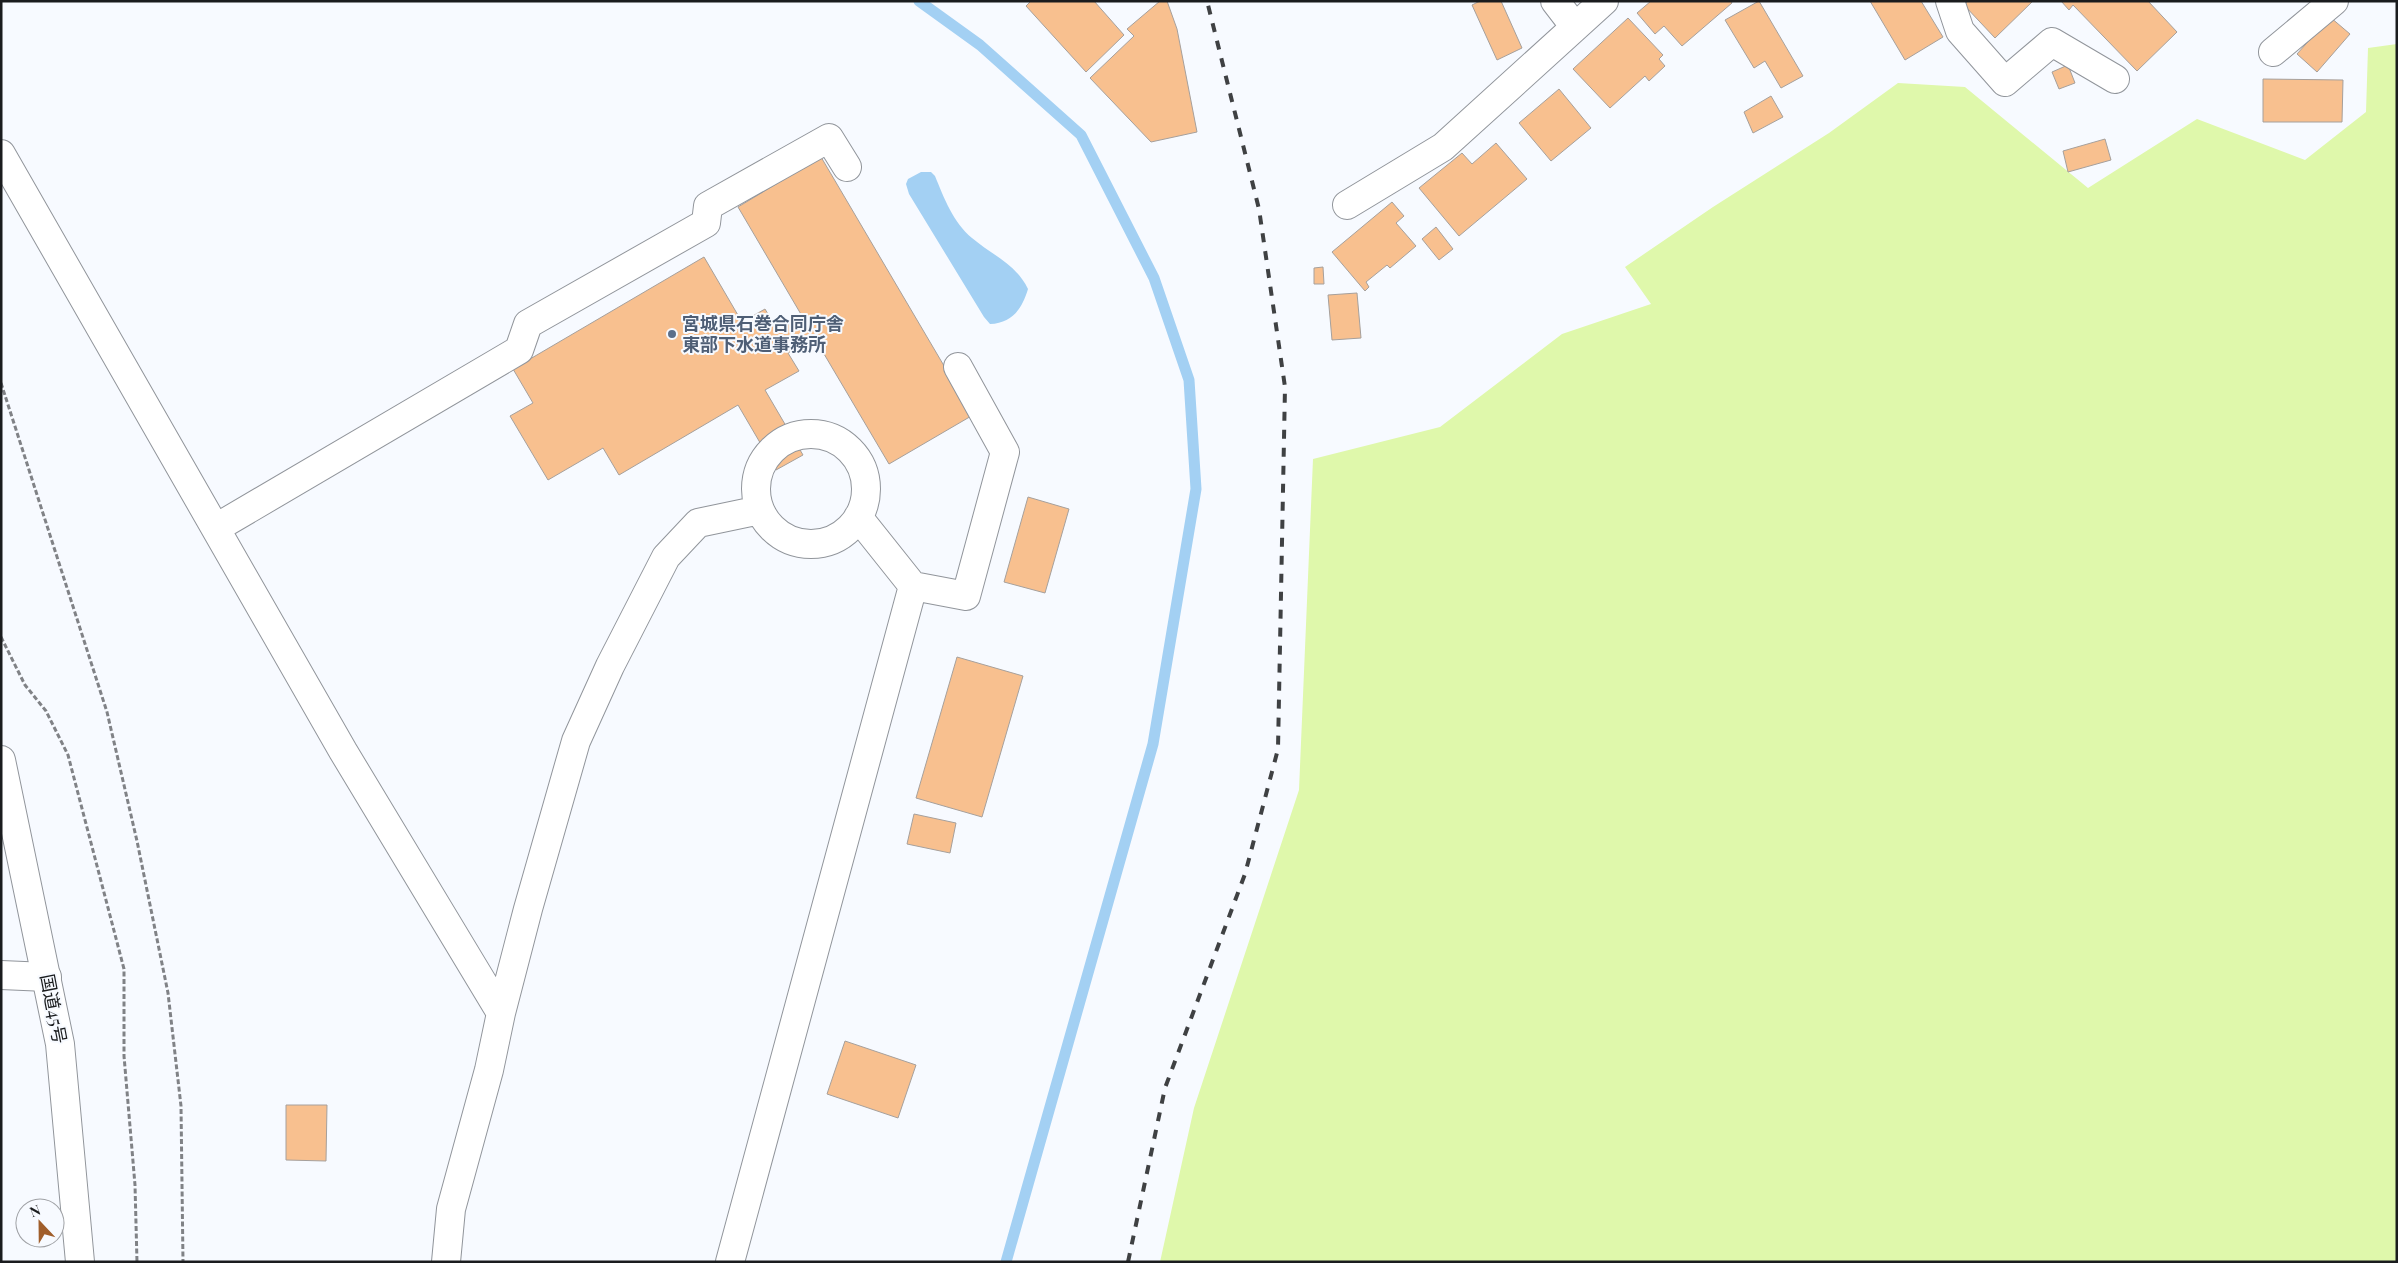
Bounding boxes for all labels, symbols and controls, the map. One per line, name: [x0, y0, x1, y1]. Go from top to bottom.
place label: 宮城県石巻合同庁舎 東部下水道事務所: [682, 311, 844, 356]
marker: 宮城県石巻合同庁舎 東部下水道事務所: [666, 328, 678, 340]
street label: 国道45号: [35, 972, 72, 1046]
north arrow: [15, 1198, 65, 1248]
text: N: [27, 1200, 43, 1221]

